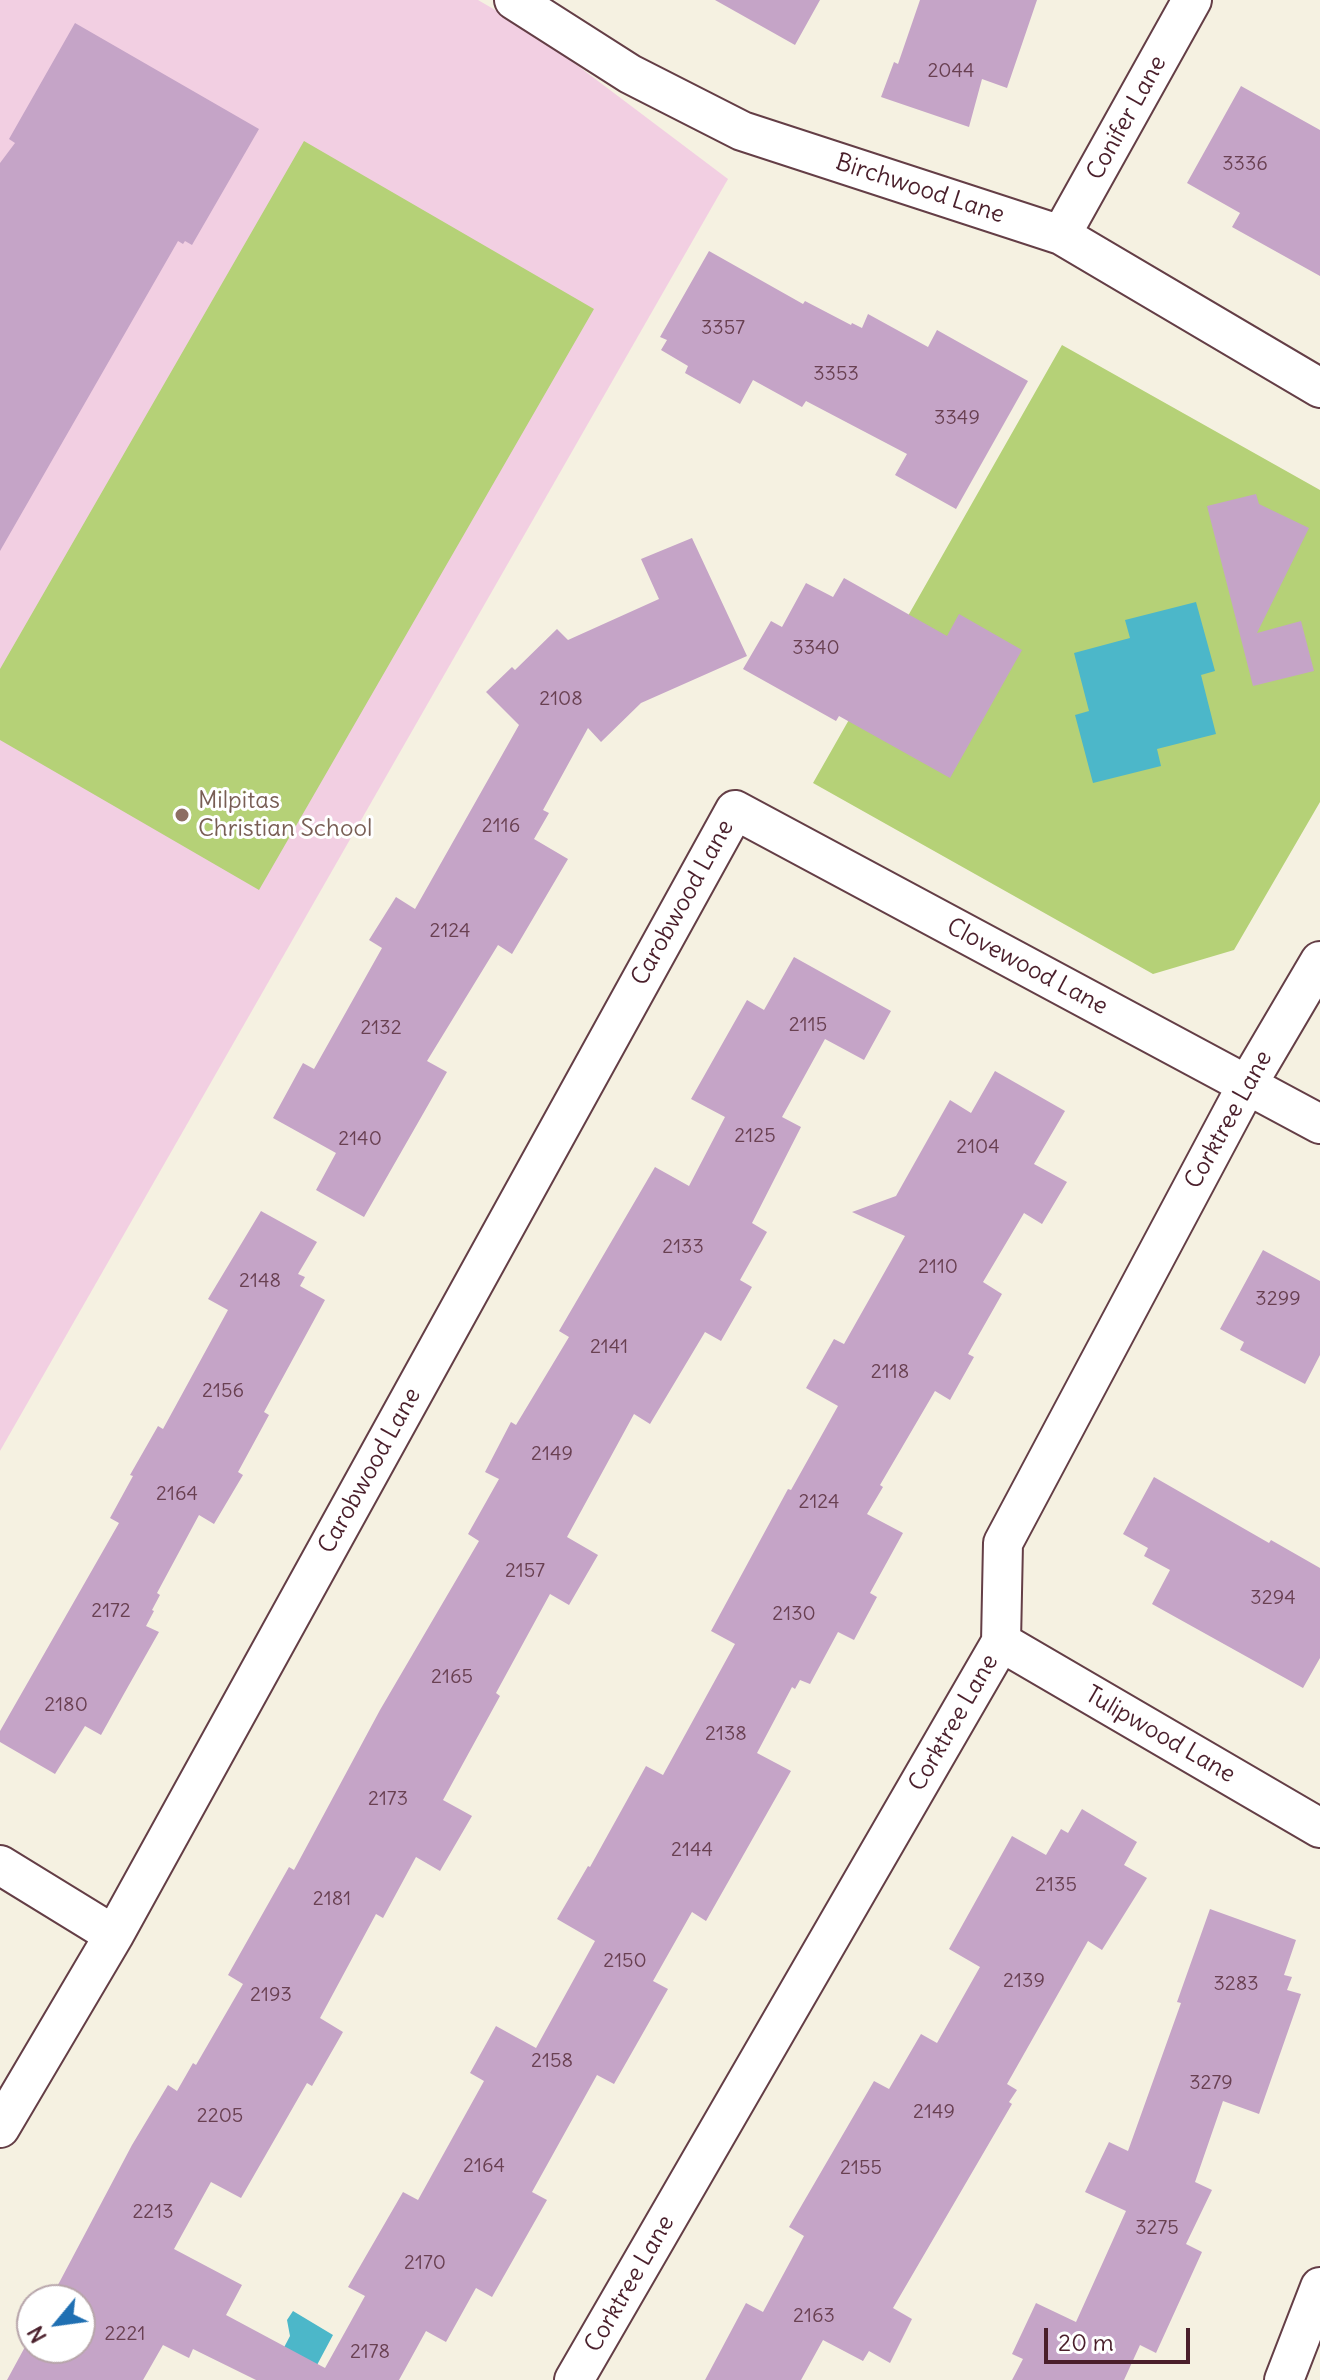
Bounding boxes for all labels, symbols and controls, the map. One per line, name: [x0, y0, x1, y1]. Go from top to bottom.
street label: Conifer Lane: [1081, 51, 1173, 185]
house number: 2044: [927, 59, 975, 83]
street label: Birchwood Lane: [832, 148, 1008, 230]
house number: 3336: [1222, 152, 1268, 176]
house number: 3357: [701, 316, 745, 340]
house number: 3353: [813, 362, 859, 386]
house number: 3349: [934, 406, 980, 430]
house number: 3340: [792, 636, 840, 660]
house number: 2108: [539, 687, 583, 711]
place label: Milpitas Christian School: [198, 787, 372, 843]
marker: Milpitas Christian School: [173, 806, 191, 824]
house number: 2116: [482, 814, 520, 838]
street label: Carobwood Lane: [626, 815, 740, 991]
street label: Clovewood Lane: [942, 912, 1112, 1022]
house number: 2124: [429, 919, 471, 943]
house number: 2115: [789, 1013, 827, 1037]
house number: 2132: [360, 1016, 402, 1040]
street label: Corktree Lane: [1179, 1046, 1279, 1194]
house number: 2125: [734, 1124, 776, 1148]
house number: 2140: [338, 1127, 382, 1151]
house number: 2104: [956, 1135, 1000, 1159]
house number: 2133: [662, 1235, 704, 1259]
house number: 2110: [918, 1255, 958, 1279]
house number: 2148: [239, 1269, 281, 1293]
house number: 3299: [1255, 1287, 1301, 1311]
house number: 2141: [590, 1335, 628, 1359]
house number: 2118: [871, 1360, 909, 1384]
house number: 2156: [202, 1379, 244, 1403]
street label: Carobwood Lane: [313, 1383, 427, 1559]
house number: 2149: [531, 1442, 573, 1466]
house number: 2164: [156, 1482, 198, 1506]
house number: 2124: [798, 1490, 840, 1514]
house number: 2157: [505, 1559, 545, 1583]
house number: 3294: [1250, 1586, 1296, 1610]
house number: 2172: [91, 1599, 131, 1623]
house number: 2130: [772, 1602, 816, 1626]
street label: Corktree Lane: [903, 1649, 1005, 1797]
house number: 2165: [431, 1665, 473, 1689]
street label: Tulipwood Lane: [1080, 1680, 1240, 1790]
house number: 2180: [44, 1693, 88, 1717]
house number: 2138: [705, 1722, 747, 1746]
house number: 2173: [368, 1787, 408, 1811]
house number: 2144: [671, 1838, 713, 1862]
house number: 2135: [1035, 1873, 1077, 1897]
house number: 2181: [313, 1887, 351, 1911]
house number: 2150: [603, 1949, 647, 1973]
house number: 2139: [1003, 1969, 1045, 1993]
house number: 3283: [1213, 1972, 1259, 1996]
house number: 2193: [250, 1983, 292, 2007]
house number: 2158: [531, 2049, 573, 2073]
house number: 3279: [1189, 2071, 1233, 2095]
house number: 2149: [913, 2100, 955, 2124]
house number: 2205: [197, 2104, 243, 2128]
house number: 2164: [463, 2154, 505, 2178]
house number: 2155: [840, 2156, 882, 2180]
house number: 2213: [132, 2200, 174, 2224]
street label: Corktree Lane: [579, 2210, 681, 2358]
house number: 3275: [1135, 2216, 1179, 2240]
house number: 2170: [404, 2251, 446, 2275]
north arrow: [16, 2284, 96, 2364]
house number: 2163: [793, 2304, 835, 2328]
scale bar: [1048, 2312, 1194, 2362]
text: N: [21, 2321, 53, 2348]
house number: 2221: [105, 2322, 145, 2346]
text: 20 m: [1058, 2327, 1114, 2357]
house number: 2178: [350, 2340, 390, 2364]

